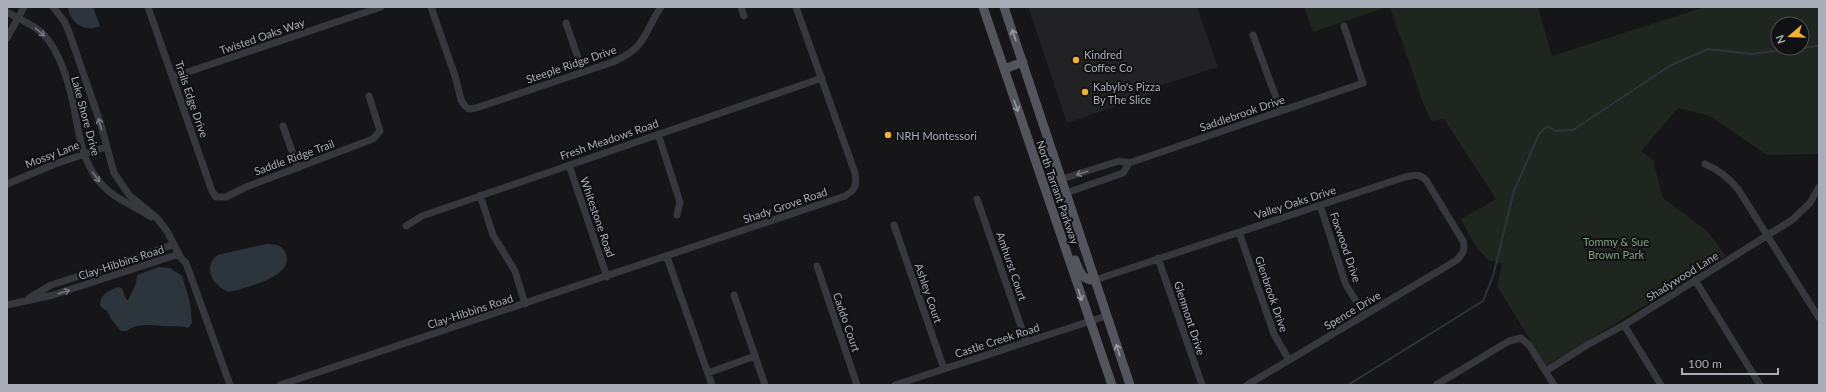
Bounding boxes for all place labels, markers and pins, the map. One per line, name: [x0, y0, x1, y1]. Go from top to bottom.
place label: Kindred Coffee Co: [1084, 48, 1132, 74]
marker: Kindred Coffee Co: [1071, 55, 1081, 65]
place label: Kabylo's Pizza By The Slice: [1093, 80, 1160, 106]
marker: Kabylo's Pizza By The Slice: [1080, 87, 1090, 97]
place label: NRH Montessori: [896, 129, 977, 142]
marker: NRH Montessori: [883, 130, 893, 140]

